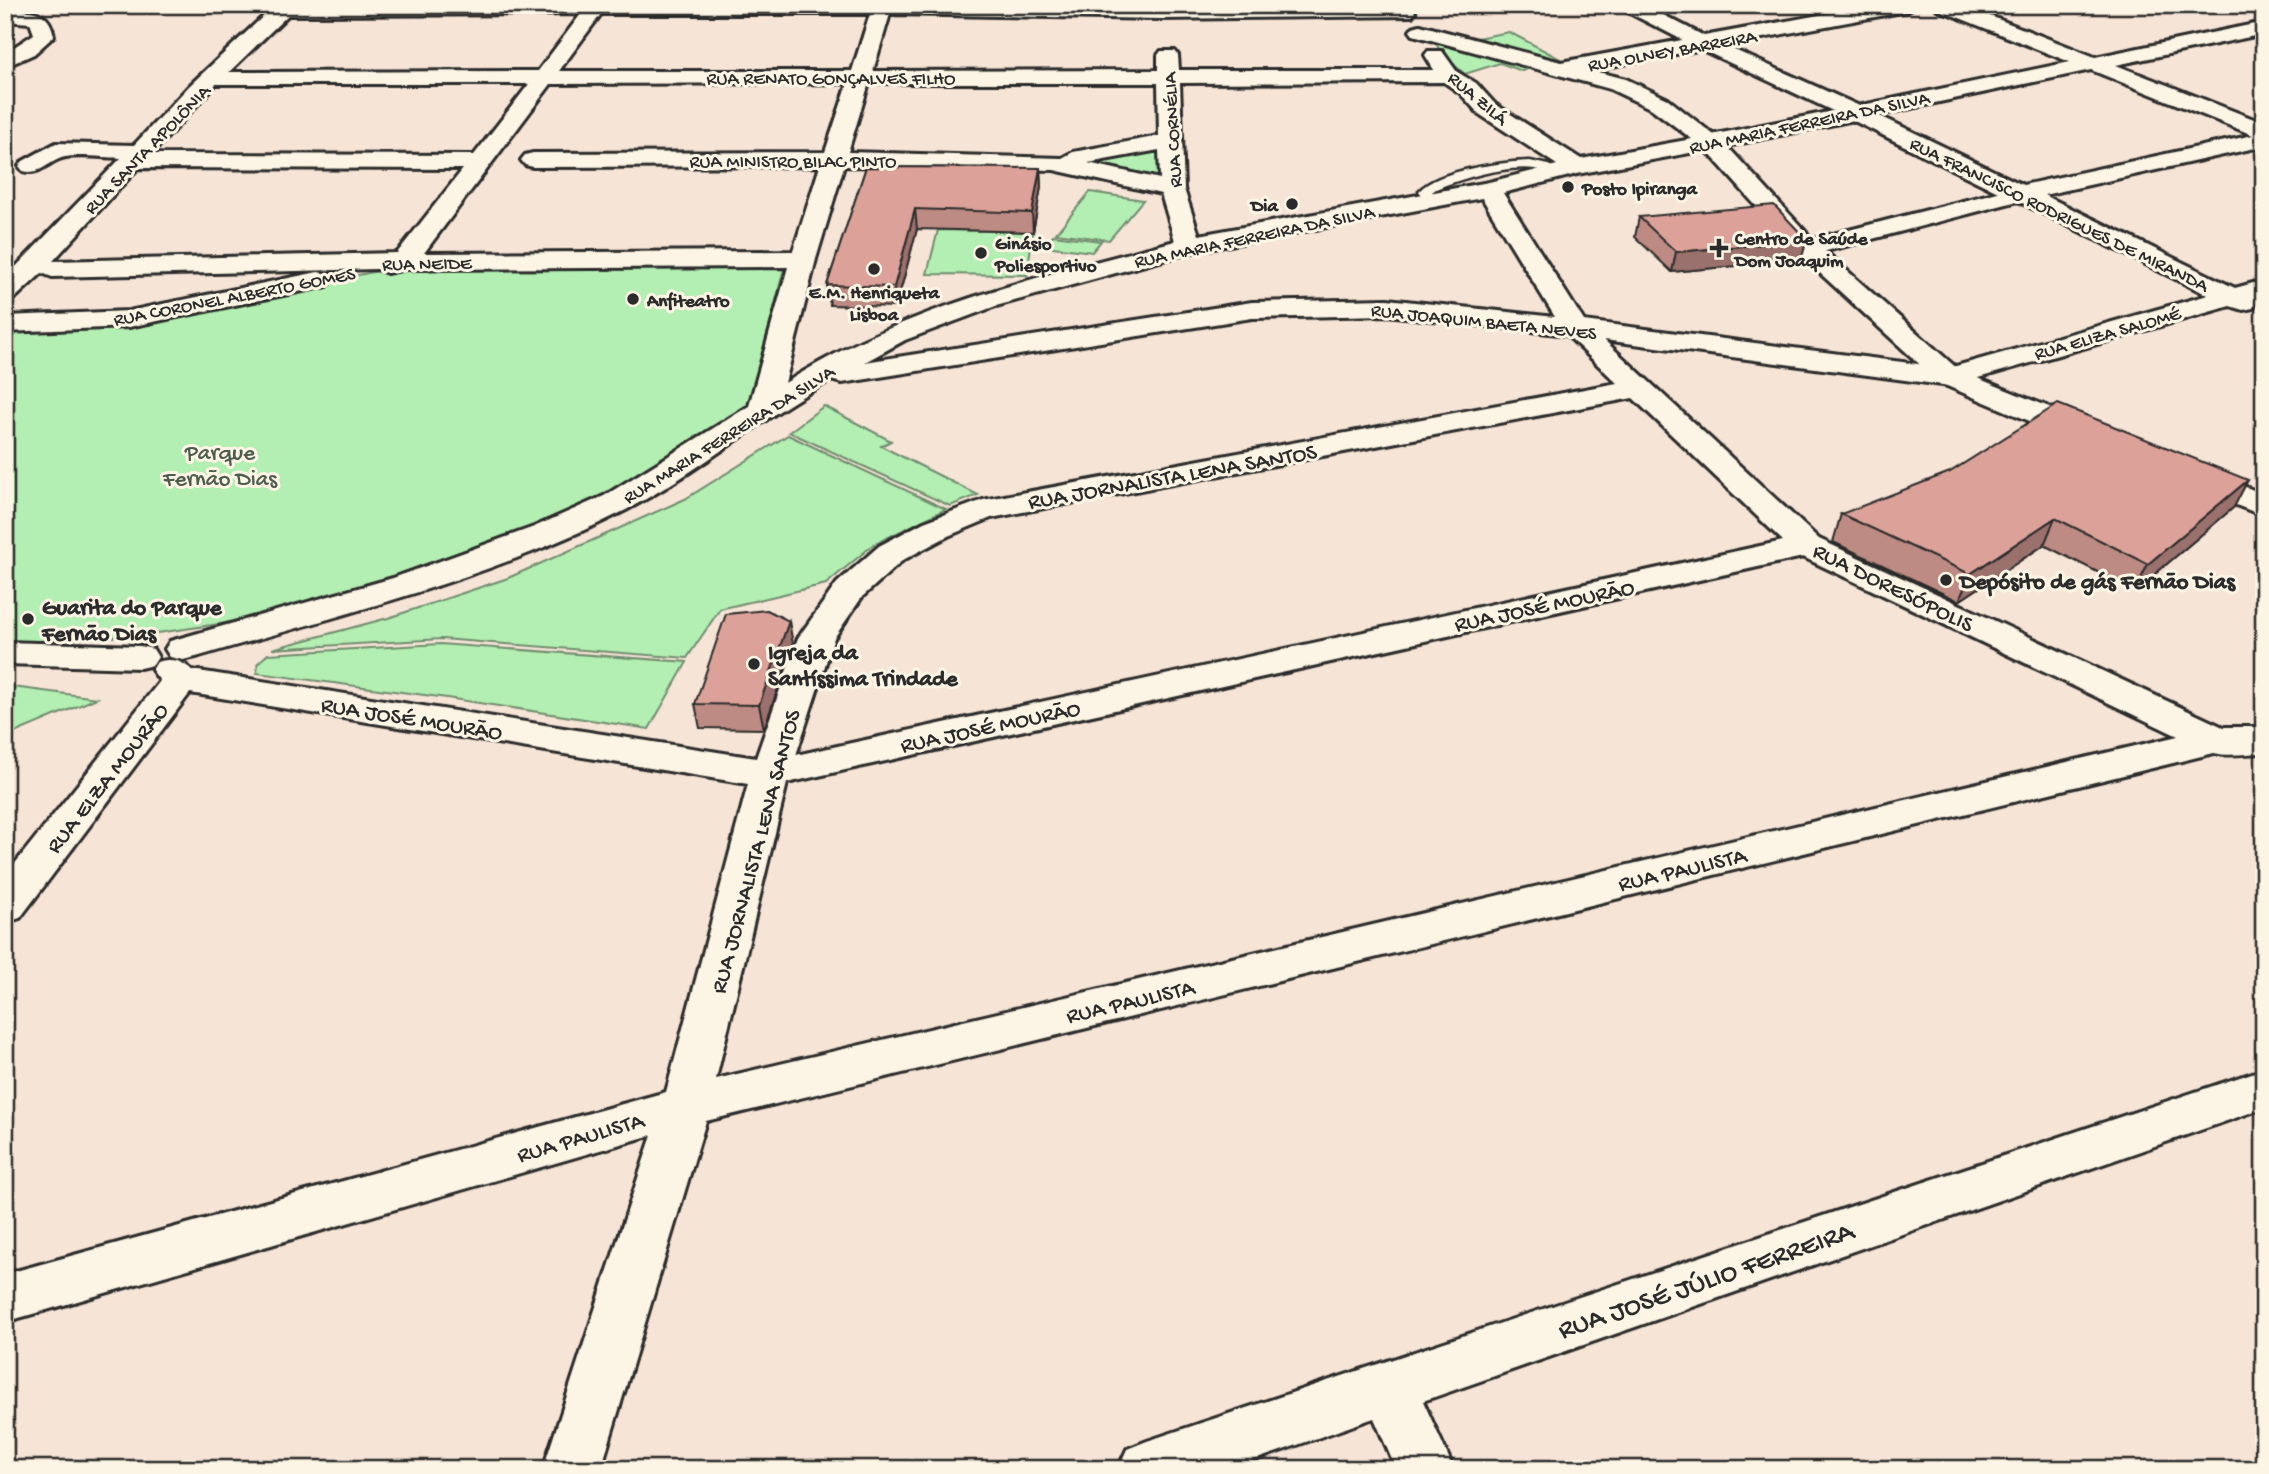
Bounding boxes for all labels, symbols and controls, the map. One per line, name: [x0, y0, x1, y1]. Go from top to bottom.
street label: RUA OLNEY BARREIRA: [1586, 26, 1761, 79]
street label: RUA ZILÁ: [1442, 68, 1513, 133]
street label: RUA RENATO GONÇALVES FILHO: [707, 69, 956, 92]
street label: RUA CORNÉLIA: [1160, 70, 1189, 188]
street label: RUA SANTA APOLÔNIA: [81, 79, 218, 220]
street label: RUA MARIA FERREIRA DA SILVA: [1688, 87, 1934, 161]
street label: RUA FRANCISCO RODRIGUES DE MIRANDA: [1905, 134, 2213, 300]
street label: RUA MINISTRO BILAC PINTO: [690, 152, 897, 175]
marker: Posto Ipiranga: [1560, 179, 1576, 195]
place label: Posto Ipiranga: [1581, 179, 1699, 202]
place label: Dia: [1249, 196, 1279, 219]
marker: Dia: [1284, 196, 1300, 212]
street label: RUA MARIA FERREIRA DA SILVA: [1133, 201, 1379, 275]
place label: Centro de Saúde Dom Joaquim: [1733, 229, 1869, 274]
place label: Ginásio Poliesportivo: [994, 234, 1097, 279]
marker: Centro de Saúde Dom Joaquim: [1709, 238, 1729, 258]
marker: Ginásio Poliesportivo: [973, 245, 989, 261]
street label: RUA NEIDE: [382, 253, 473, 278]
marker: E.M. Henriqueta Lisboa: [866, 261, 882, 277]
street label: RUA CORONEL ALBERTO GOMES: [112, 264, 358, 333]
place label: E.M. Henriqueta Lisboa: [809, 283, 941, 328]
marker: Anfiteatro: [625, 291, 641, 307]
place label: Anfiteatro: [646, 291, 730, 314]
street label: RUA JOAQUIM BAETA NEVES: [1370, 300, 1598, 347]
street label: RUA ELIZA SALOMÉ: [2032, 303, 2185, 367]
street label: RUA MARIA FERREIRA DA SILVA: [620, 360, 841, 511]
street label: RUA JORNALISTA LENA SANTOS: [1026, 440, 1319, 517]
park label: Parque Fernão Dias: [162, 441, 278, 494]
street label: RUA DORESÓPOLIS: [1808, 539, 1977, 640]
place label: Depósito de gás Fernão Dias: [1958, 570, 2237, 597]
marker: Depósito de gás Fernão Dias: [1938, 572, 1954, 588]
street label: RUA JOSÉ MOURÃO: [1452, 575, 1637, 640]
place label: Guarita do Parque Fernão Dias: [41, 596, 223, 649]
marker: Guarita do Parque Fernão Dias: [20, 611, 36, 627]
place label: Igreja da Santíssima Trindade: [768, 641, 959, 694]
marker: Igreja da Santíssima Trindade: [746, 656, 762, 672]
street label: RUA JOSÉ MOURÃO: [319, 693, 504, 748]
street label: RUA JOSÉ MOURÃO: [898, 696, 1083, 761]
street label: RUA ELZA MOURÃO: [42, 698, 176, 860]
street label: RUA JORNALISTA LENA SANTOS: [706, 707, 808, 997]
street label: RUA PAULISTA: [1616, 843, 1751, 899]
street label: RUA PAULISTA: [1064, 975, 1199, 1031]
street label: RUA PAULISTA: [514, 1108, 649, 1170]
street label: RUA JOSÉ JÚLIO FERREIRA: [1554, 1216, 1860, 1348]

